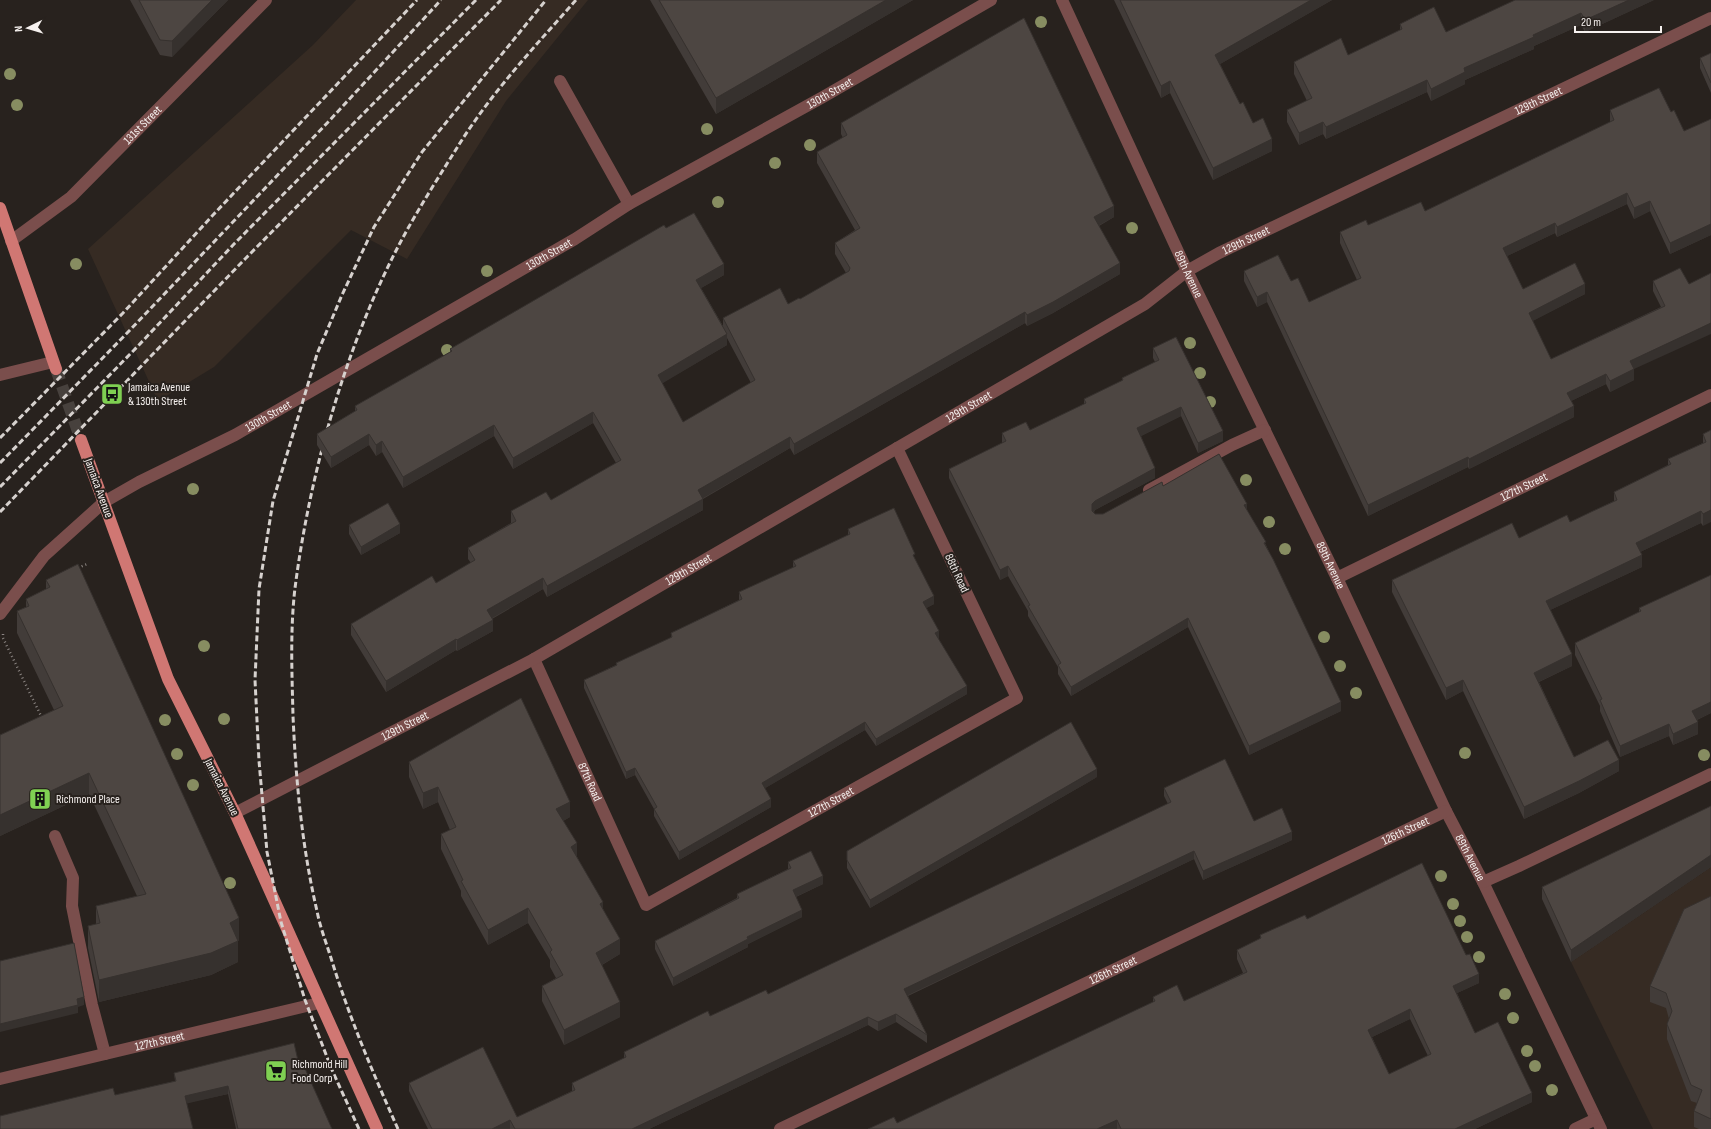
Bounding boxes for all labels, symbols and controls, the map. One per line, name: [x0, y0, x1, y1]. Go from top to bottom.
north arrow: [8, 8, 48, 48]
scale bar: [1575, 8, 1661, 34]
text: 20 m: [1581, 15, 1601, 30]
text: N: [12, 25, 25, 32]
street label: 130th Street: [804, 74, 856, 112]
street label: 129th Street: [1512, 83, 1565, 119]
street label: 131st Street: [120, 102, 166, 148]
street label: 129th Street: [1220, 223, 1273, 258]
street label: 130th Street: [523, 235, 575, 274]
street label: 89th Avenue: [1171, 248, 1206, 301]
place label: Jamaica Avenue & 130th Street: [127, 380, 190, 409]
bus stop icon: Jamaica Avenue & 130th Street: [99, 381, 125, 407]
street label: 129th Street: [943, 387, 995, 426]
street label: 130th Street: [243, 397, 294, 435]
street label: Jamaica Avenue: [81, 455, 116, 520]
street label: 127th Street: [1498, 469, 1550, 505]
street label: 89th Avenue: [1312, 539, 1348, 592]
street label: 129th Street: [663, 550, 715, 589]
street label: 88th Road: [941, 551, 972, 595]
street label: 129th Street: [379, 708, 431, 744]
street label: Jamaica Avenue: [200, 755, 242, 818]
street label: 87th Road: [574, 760, 605, 804]
street label: 127th Street: [805, 783, 857, 821]
building icon: Richmond Place: [27, 786, 53, 812]
place label: Richmond Place: [56, 792, 120, 807]
street label: 126th Street: [1379, 813, 1432, 849]
street label: 89th Avenue: [1451, 832, 1488, 884]
street label: 126th Street: [1087, 953, 1140, 988]
street label: 127th Street: [133, 1028, 186, 1055]
place label: Richmond Hill Food Corp: [292, 1057, 347, 1086]
supermarket icon: Richmond Hill Food Corp: [263, 1058, 289, 1084]

